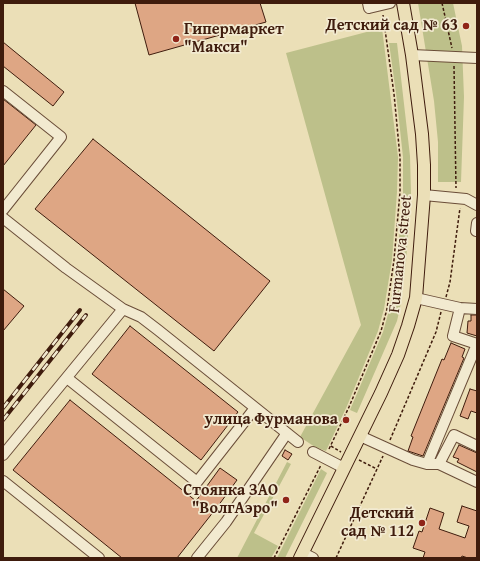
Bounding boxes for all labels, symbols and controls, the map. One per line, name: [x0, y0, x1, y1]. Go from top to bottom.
place label: Детский сад № 63: [326, 16, 458, 36]
place label: Гипермаркет "Макси": [184, 20, 284, 58]
marker: Детский сад № 63: [461, 21, 471, 31]
marker: Гипермаркет "Макси": [171, 34, 181, 44]
street label: Furmanova street: [385, 194, 417, 314]
place label: улица Фурманова: [205, 410, 338, 430]
marker: улица Фурманова: [341, 415, 351, 425]
place label: Стоянка ЗАО "ВолгАэро": [183, 481, 278, 519]
marker: Стоянка ЗАО "ВолгАэро": [281, 495, 291, 505]
place label: Детский сад № 112: [341, 504, 414, 542]
marker: Детский сад № 112: [417, 518, 427, 528]

